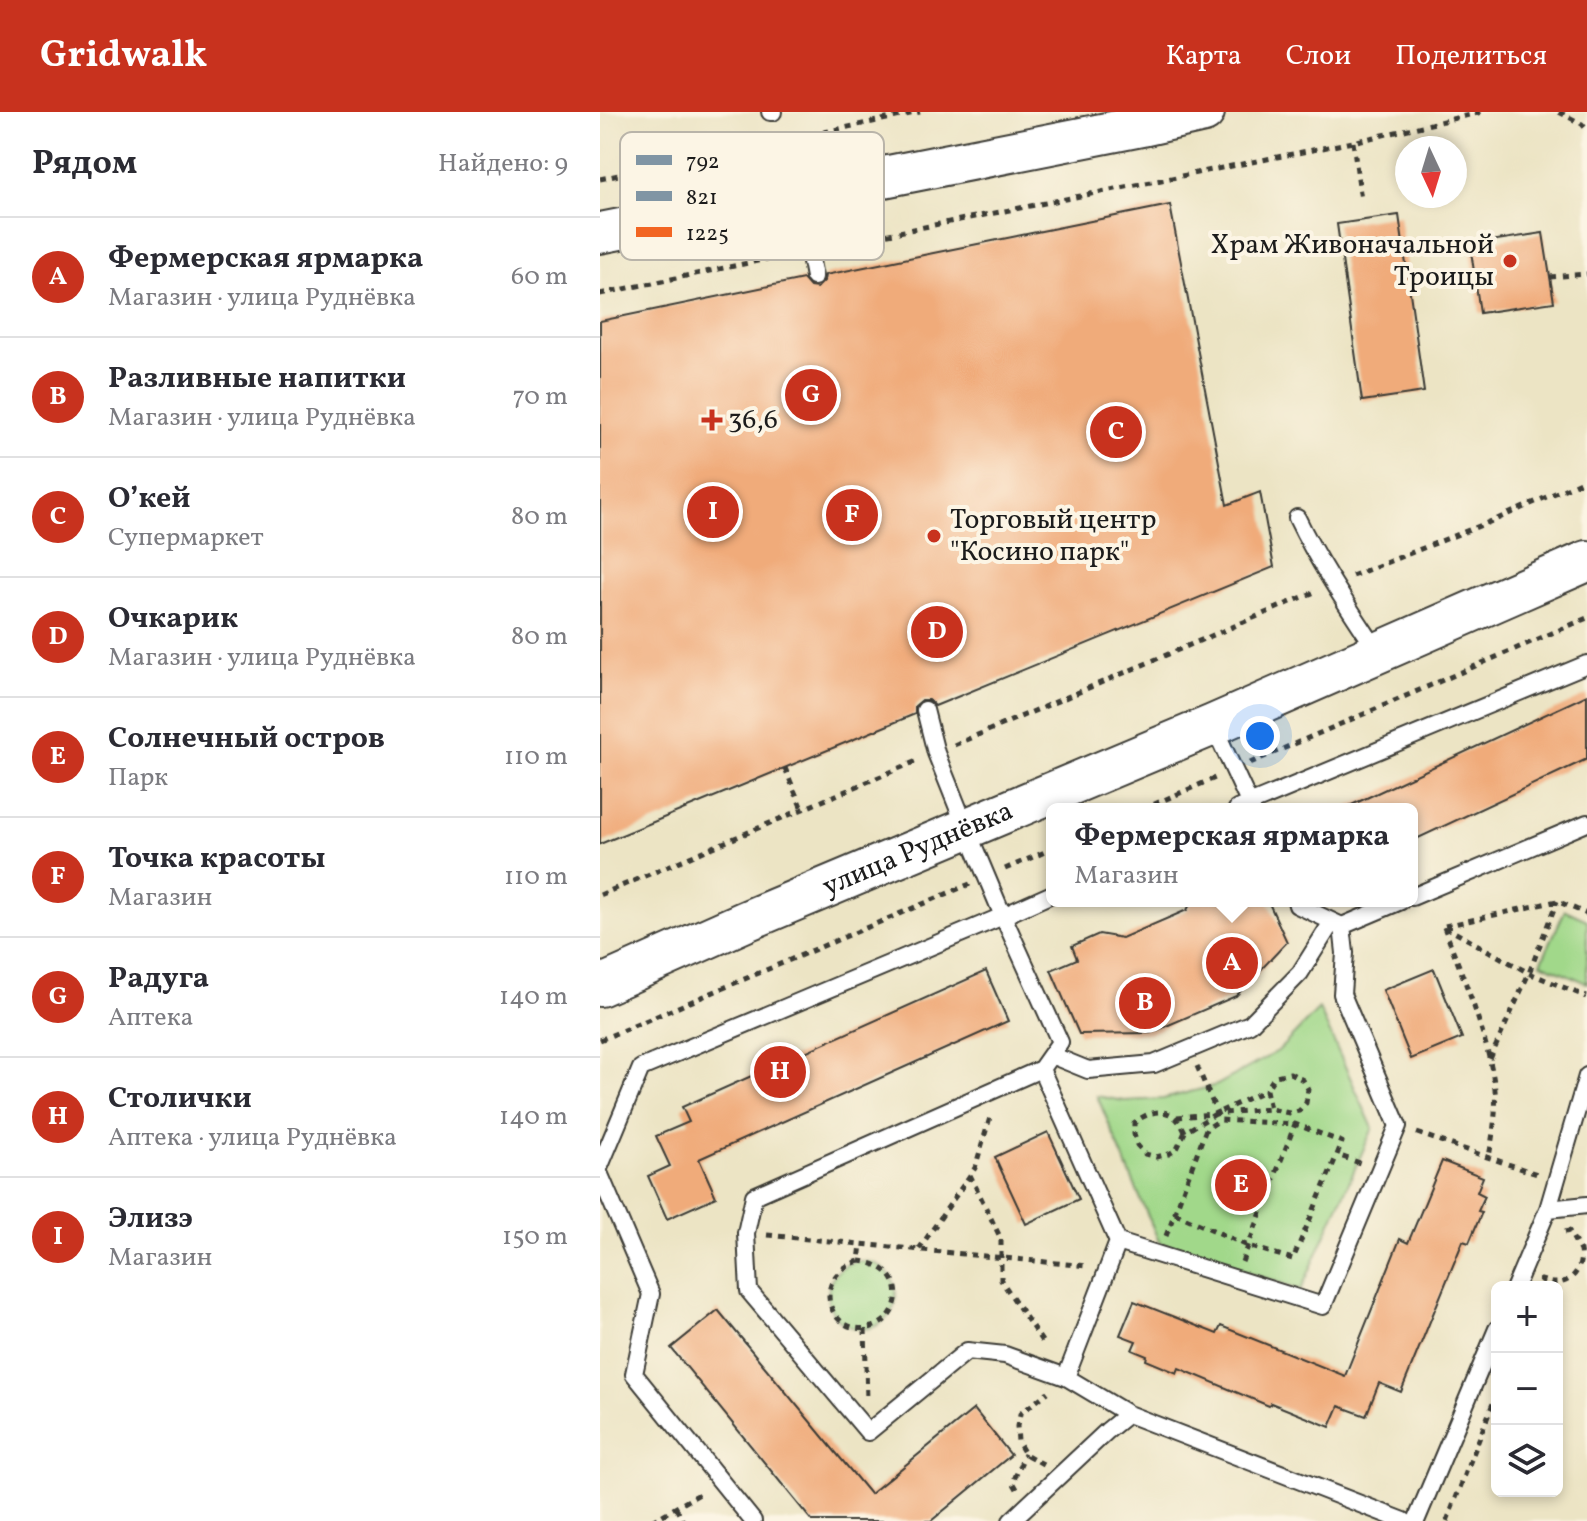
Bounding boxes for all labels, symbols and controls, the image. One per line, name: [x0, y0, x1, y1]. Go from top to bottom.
text: Gridwalk: [40, 30, 207, 83]
text: Карта: [1166, 37, 1242, 76]
text: Слои: [1286, 37, 1351, 76]
text: Поделиться: [1395, 37, 1547, 76]
legend: [620, 132, 884, 260]
north arrow: [1395, 136, 1467, 208]
text: Рядом: [32, 141, 137, 188]
text: Найдено: 9: [438, 146, 568, 182]
text: 792: [686, 147, 720, 178]
text: 821: [686, 183, 718, 214]
text: 1225: [686, 219, 729, 250]
place label: Храм Живоначальной Троицы: [1210, 226, 1494, 297]
text: Фермерская ярмарка: [108, 238, 423, 280]
marker: Храм Живоначальной Троицы: [1501, 252, 1519, 270]
text: A: [49, 259, 67, 295]
text: 60 m: [511, 259, 568, 295]
text: Магазин · улица Руднёвка: [108, 280, 416, 316]
text: Разливные напитки: [108, 358, 406, 400]
pin: G: [785, 365, 837, 425]
text: B: [49, 379, 67, 415]
text: 70 m: [513, 379, 568, 415]
text: Магазин · улица Руднёвка: [108, 400, 416, 436]
place label: 36,6: [728, 401, 778, 440]
pin: C: [1090, 402, 1142, 462]
marker: 36,6: [703, 411, 721, 429]
text: О’кей: [108, 478, 191, 520]
pin: I: [687, 482, 739, 542]
pin: F: [826, 485, 878, 545]
text: C: [50, 499, 66, 535]
text: 80 m: [511, 499, 568, 535]
place label: Торговый центр "Косино парк": [950, 501, 1156, 572]
text: Супермаркет: [108, 520, 264, 556]
marker: Торговый центр "Косино парк": [925, 527, 943, 545]
text: Очкарик: [108, 598, 238, 640]
pin: D: [911, 602, 963, 662]
text: D: [48, 619, 68, 655]
text: 80 m: [511, 619, 568, 655]
text: Магазин · улица Руднёвка: [108, 640, 416, 676]
your location: [1240, 716, 1280, 756]
text: Солнечный остров: [108, 718, 385, 760]
text: E: [50, 739, 66, 775]
text: 110 m: [504, 739, 568, 775]
text: Парк: [108, 760, 168, 796]
street label: улица Руднёвка: [816, 792, 1019, 906]
popup: [1046, 803, 1418, 907]
text: Фермерская ярмарка: [1074, 816, 1390, 858]
text: Точка красоты: [108, 838, 325, 880]
text: Магазин: [1074, 858, 1179, 894]
text: F: [50, 859, 66, 895]
text: 110 m: [504, 859, 568, 895]
text: Магазин: [108, 880, 212, 916]
pin: A: [1206, 933, 1258, 993]
text: Радуга: [108, 958, 209, 1000]
pin: B: [1119, 973, 1171, 1033]
text: G: [49, 979, 67, 1015]
text: 140 m: [499, 979, 568, 1015]
text: Аптека: [108, 1000, 193, 1036]
pin: H: [754, 1042, 806, 1102]
text: Столички: [108, 1078, 252, 1120]
text: H: [48, 1099, 68, 1135]
text: 140 m: [499, 1099, 568, 1135]
text: Аптека · улица Руднёвка: [108, 1120, 397, 1156]
pin: E: [1215, 1155, 1267, 1215]
text: Элизэ: [108, 1198, 193, 1240]
text: I: [53, 1219, 63, 1255]
text: 150 m: [502, 1219, 568, 1255]
text: Магазин: [108, 1240, 212, 1276]
map controls: [1491, 1281, 1563, 1497]
button: +: [1491, 1281, 1563, 1353]
button: −: [1491, 1353, 1563, 1425]
button: layers: [1491, 1425, 1563, 1497]

